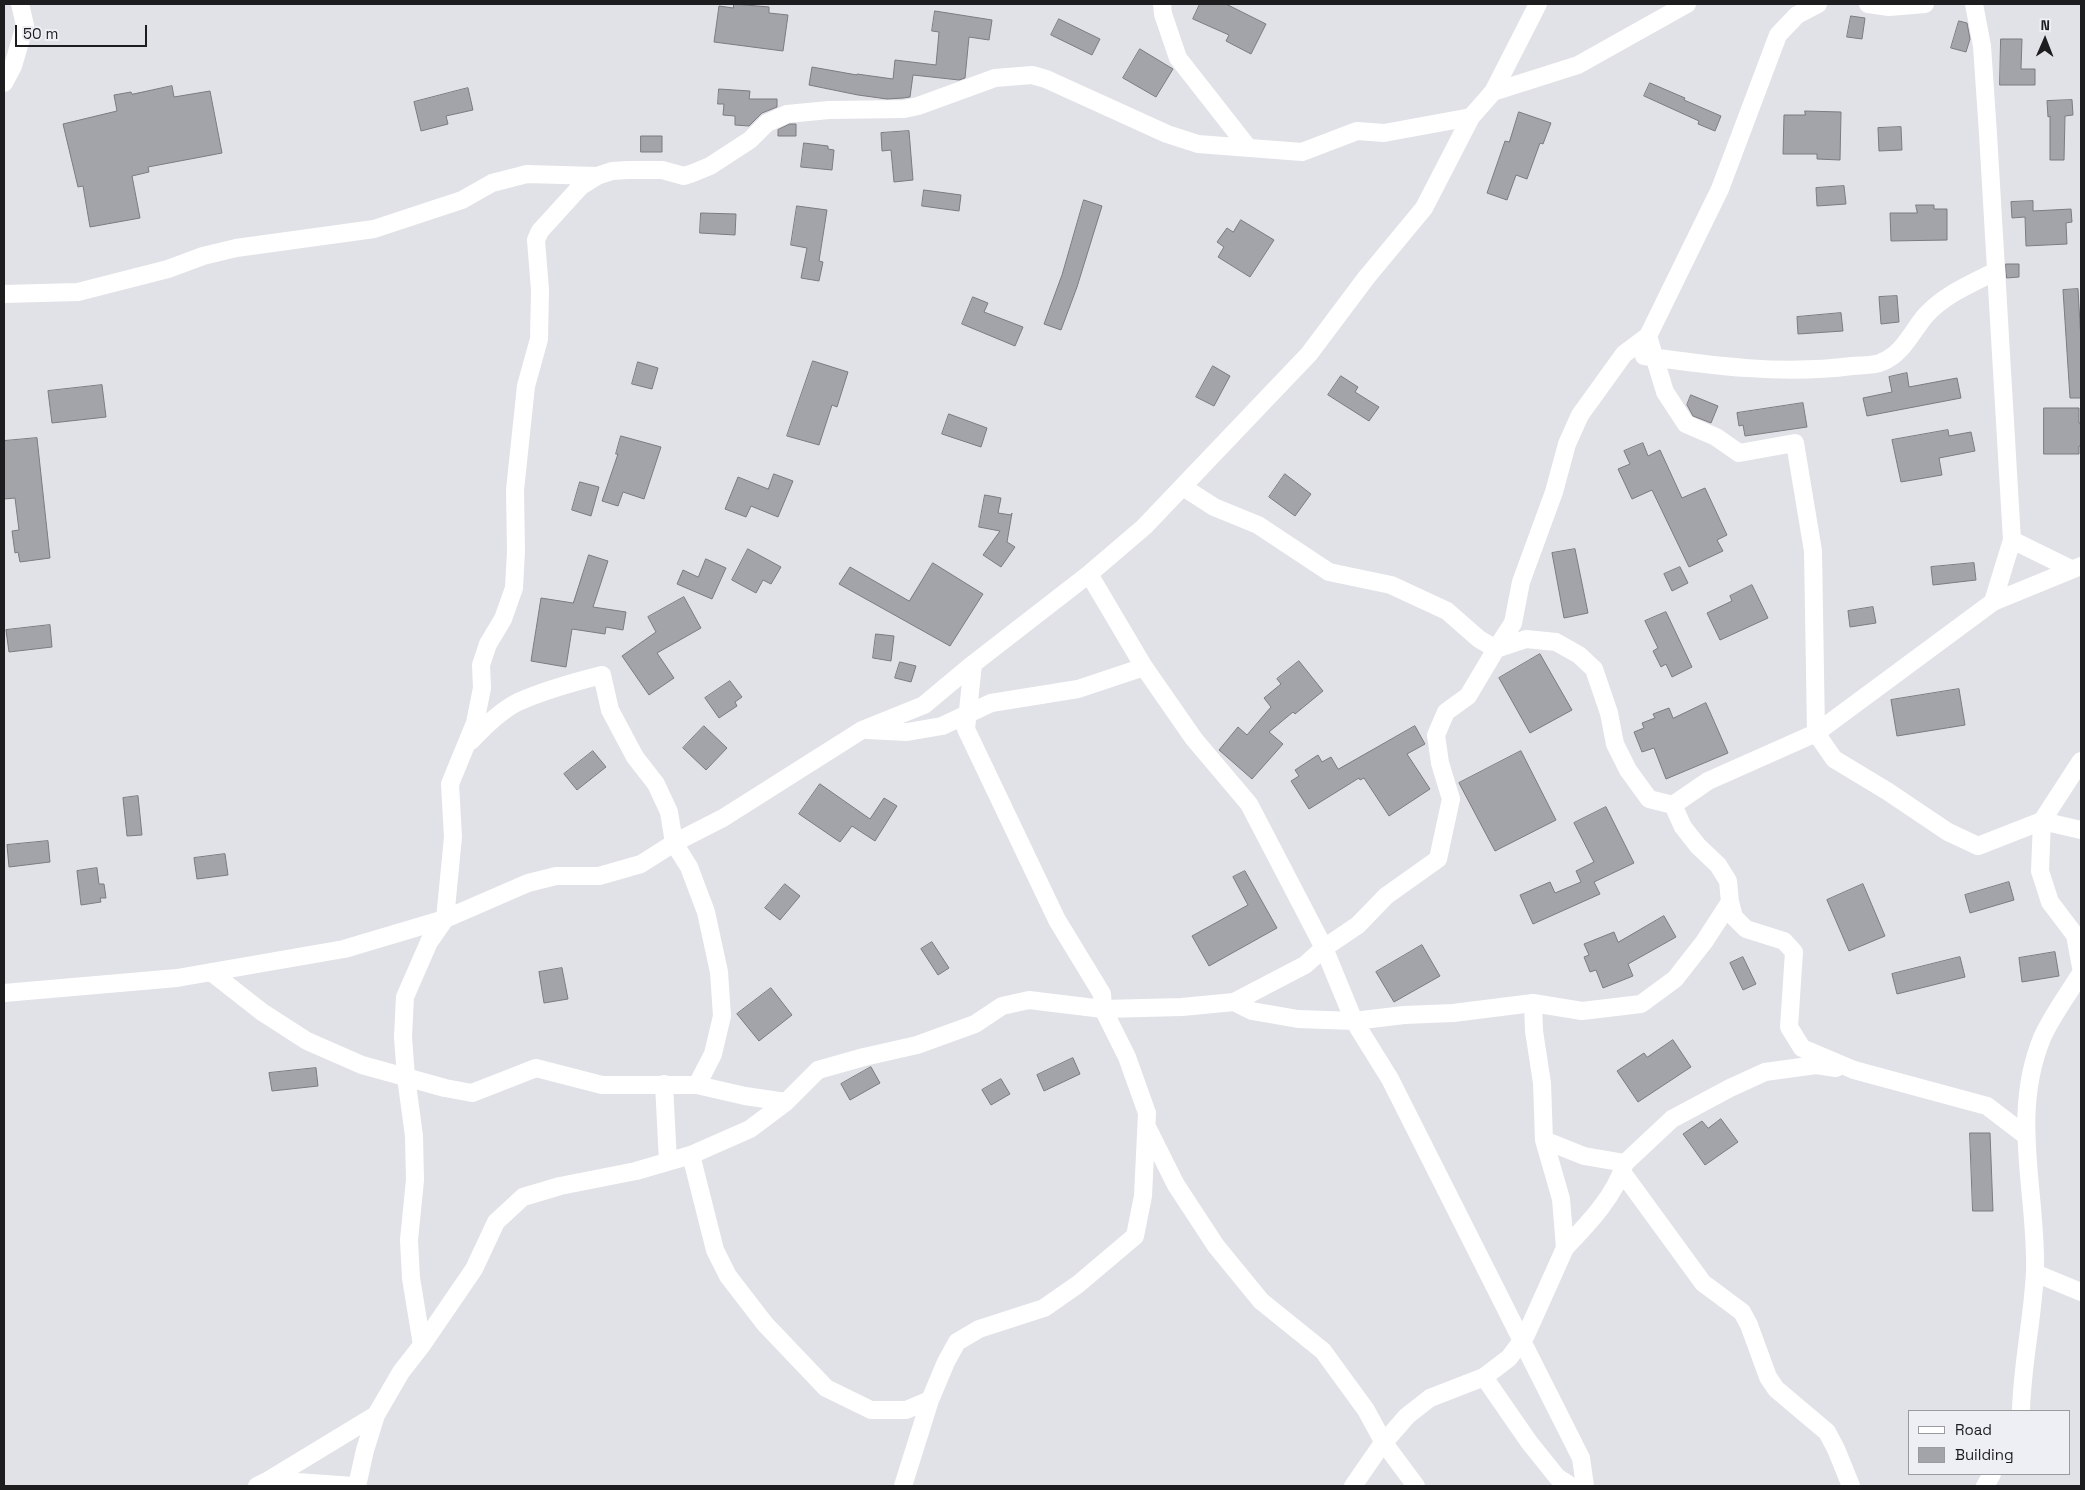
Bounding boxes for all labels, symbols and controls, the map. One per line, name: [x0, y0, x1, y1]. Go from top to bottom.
scale bar: [18, 15, 150, 47]
north arrow: [2020, 15, 2070, 65]
text: N: [2040, 16, 2050, 34]
text: 50 m: [23, 24, 58, 43]
legend: [1908, 1410, 2070, 1475]
text: Road: [1955, 1420, 1992, 1439]
text: Building: [1955, 1445, 2014, 1464]

